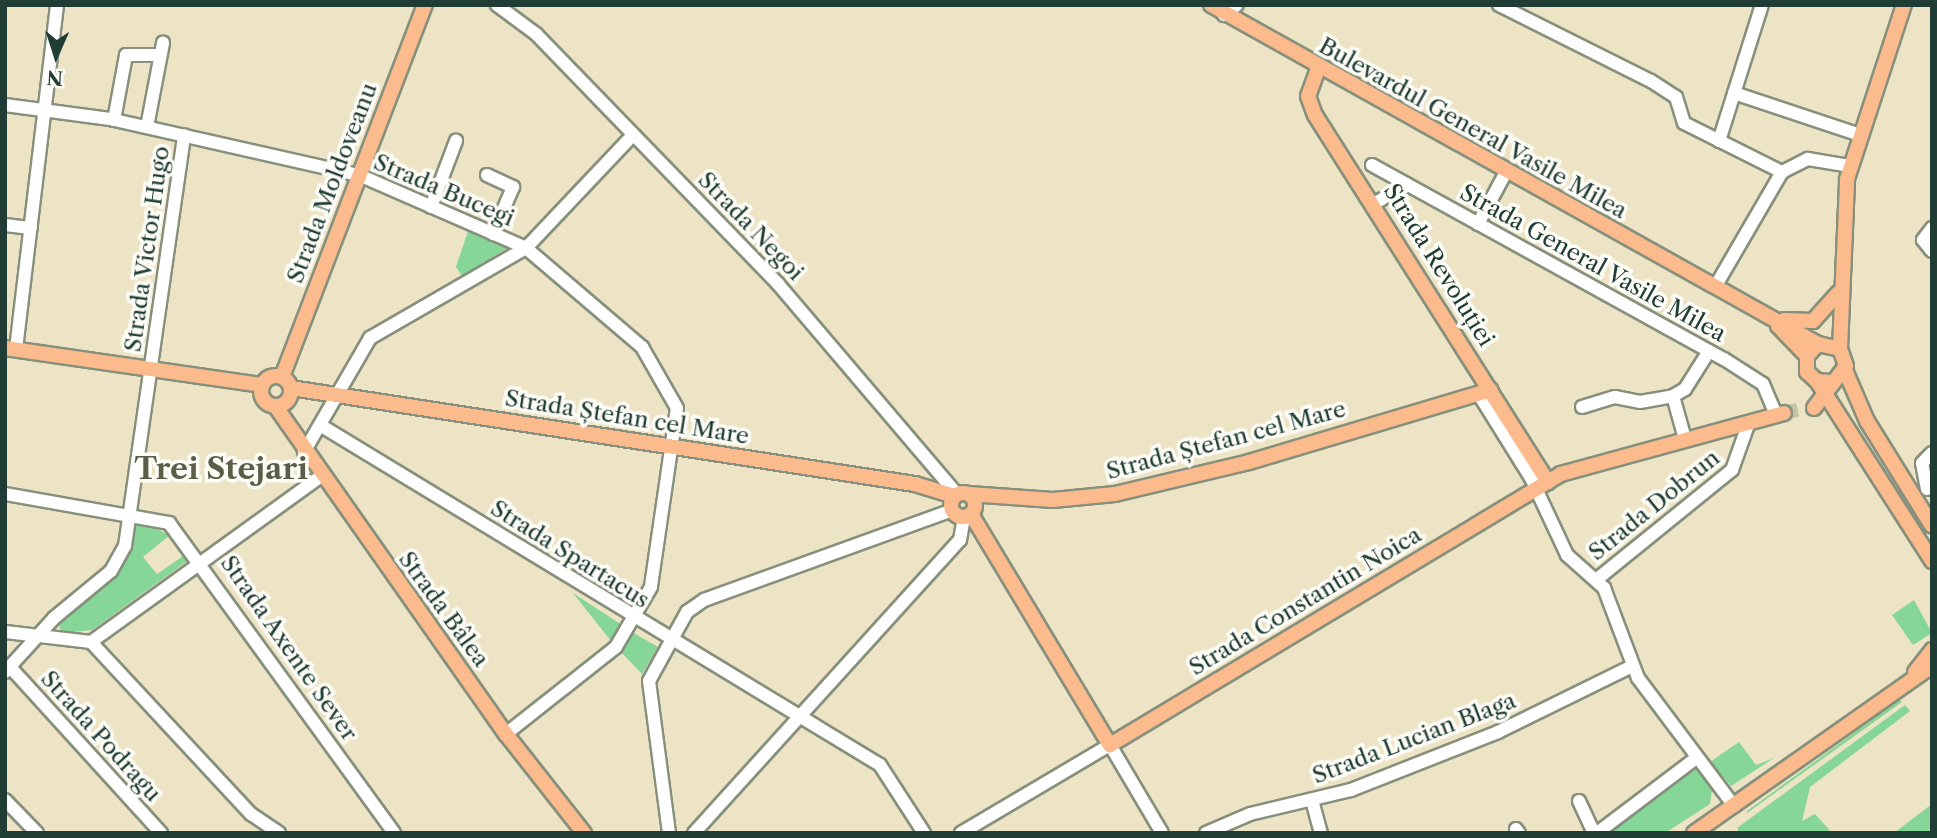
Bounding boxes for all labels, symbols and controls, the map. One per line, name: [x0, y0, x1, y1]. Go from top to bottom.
north arrow: [21, 21, 91, 91]
street label: Bulevardul General Vasile Milea: [1314, 31, 1632, 225]
text: N: [46, 66, 64, 89]
street label: Strada Moldoveanu: [281, 79, 383, 287]
street label: Strada Victor Hugo: [119, 143, 175, 355]
street label: Strada Bucegi: [369, 148, 519, 232]
street label: Strada Negoi: [692, 166, 810, 286]
street label: Strada Revoluției: [1378, 178, 1500, 352]
street label: Strada General Vasile Milea: [1455, 178, 1731, 348]
street label: Strada Ștefan cel Mare: [503, 384, 751, 450]
street label: Strada Ștefan cel Mare: [1103, 395, 1349, 485]
street label: Strada Dobrun: [1583, 444, 1725, 566]
district label: Trei Stejari: [134, 451, 308, 487]
street label: Strada Spartacus: [485, 494, 655, 614]
street label: Strada Constantin Noica: [1184, 521, 1426, 681]
street label: Strada Bâlea: [393, 546, 495, 672]
street label: Strada Axente Sever: [214, 550, 364, 746]
street label: Strada Podragu: [35, 665, 167, 807]
street label: Strada Lucian Blaga: [1308, 686, 1520, 790]

